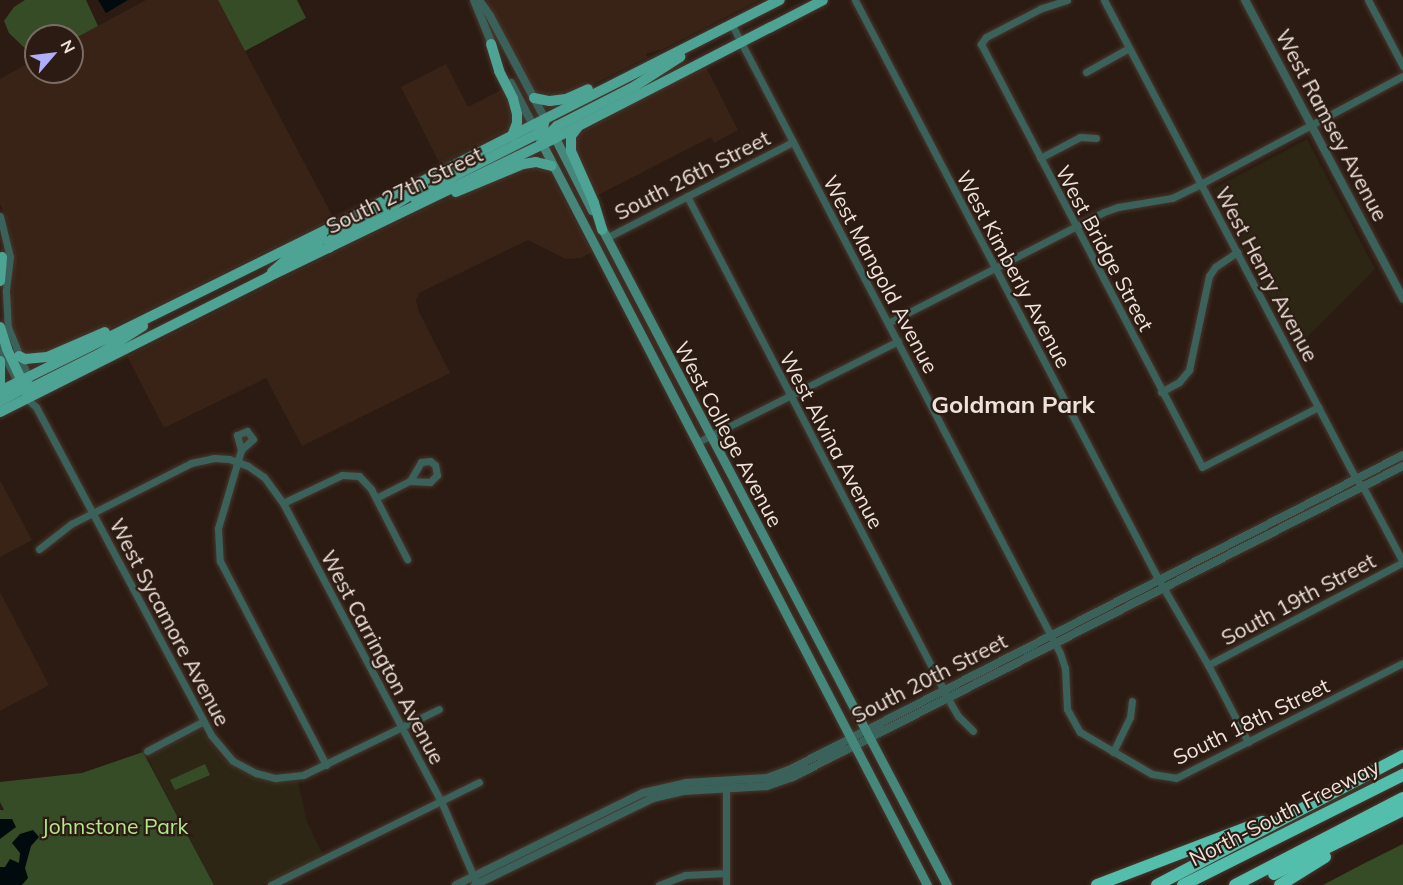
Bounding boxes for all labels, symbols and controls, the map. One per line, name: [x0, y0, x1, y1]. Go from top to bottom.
north arrow: [24, 24, 84, 84]
street label: West Ramsey Avenue: [1271, 25, 1393, 225]
text: N: [56, 36, 80, 57]
street label: South 26th Street: [610, 125, 774, 225]
street label: South 27th Street: [322, 141, 486, 239]
street label: West Bridge Street: [1051, 161, 1159, 335]
street label: West Kimberly Avenue: [951, 166, 1077, 372]
street label: West Mangold Avenue: [818, 171, 944, 377]
street label: West Henry Avenue: [1210, 182, 1324, 366]
street label: West College Avenue: [669, 337, 789, 531]
street label: West Alvina Avenue: [775, 347, 889, 533]
district label: Goldman Park: [931, 391, 1095, 419]
street label: West Sycamore Avenue: [105, 514, 235, 730]
street label: West Carrington Avenue: [316, 546, 450, 768]
street label: South 19th Street: [1217, 548, 1379, 650]
street label: South 20th Street: [847, 628, 1011, 728]
street label: South 18th Street: [1169, 672, 1333, 770]
street label: North-South Freeway: [1185, 753, 1383, 871]
park label: Johnstone Park: [42, 813, 188, 839]

